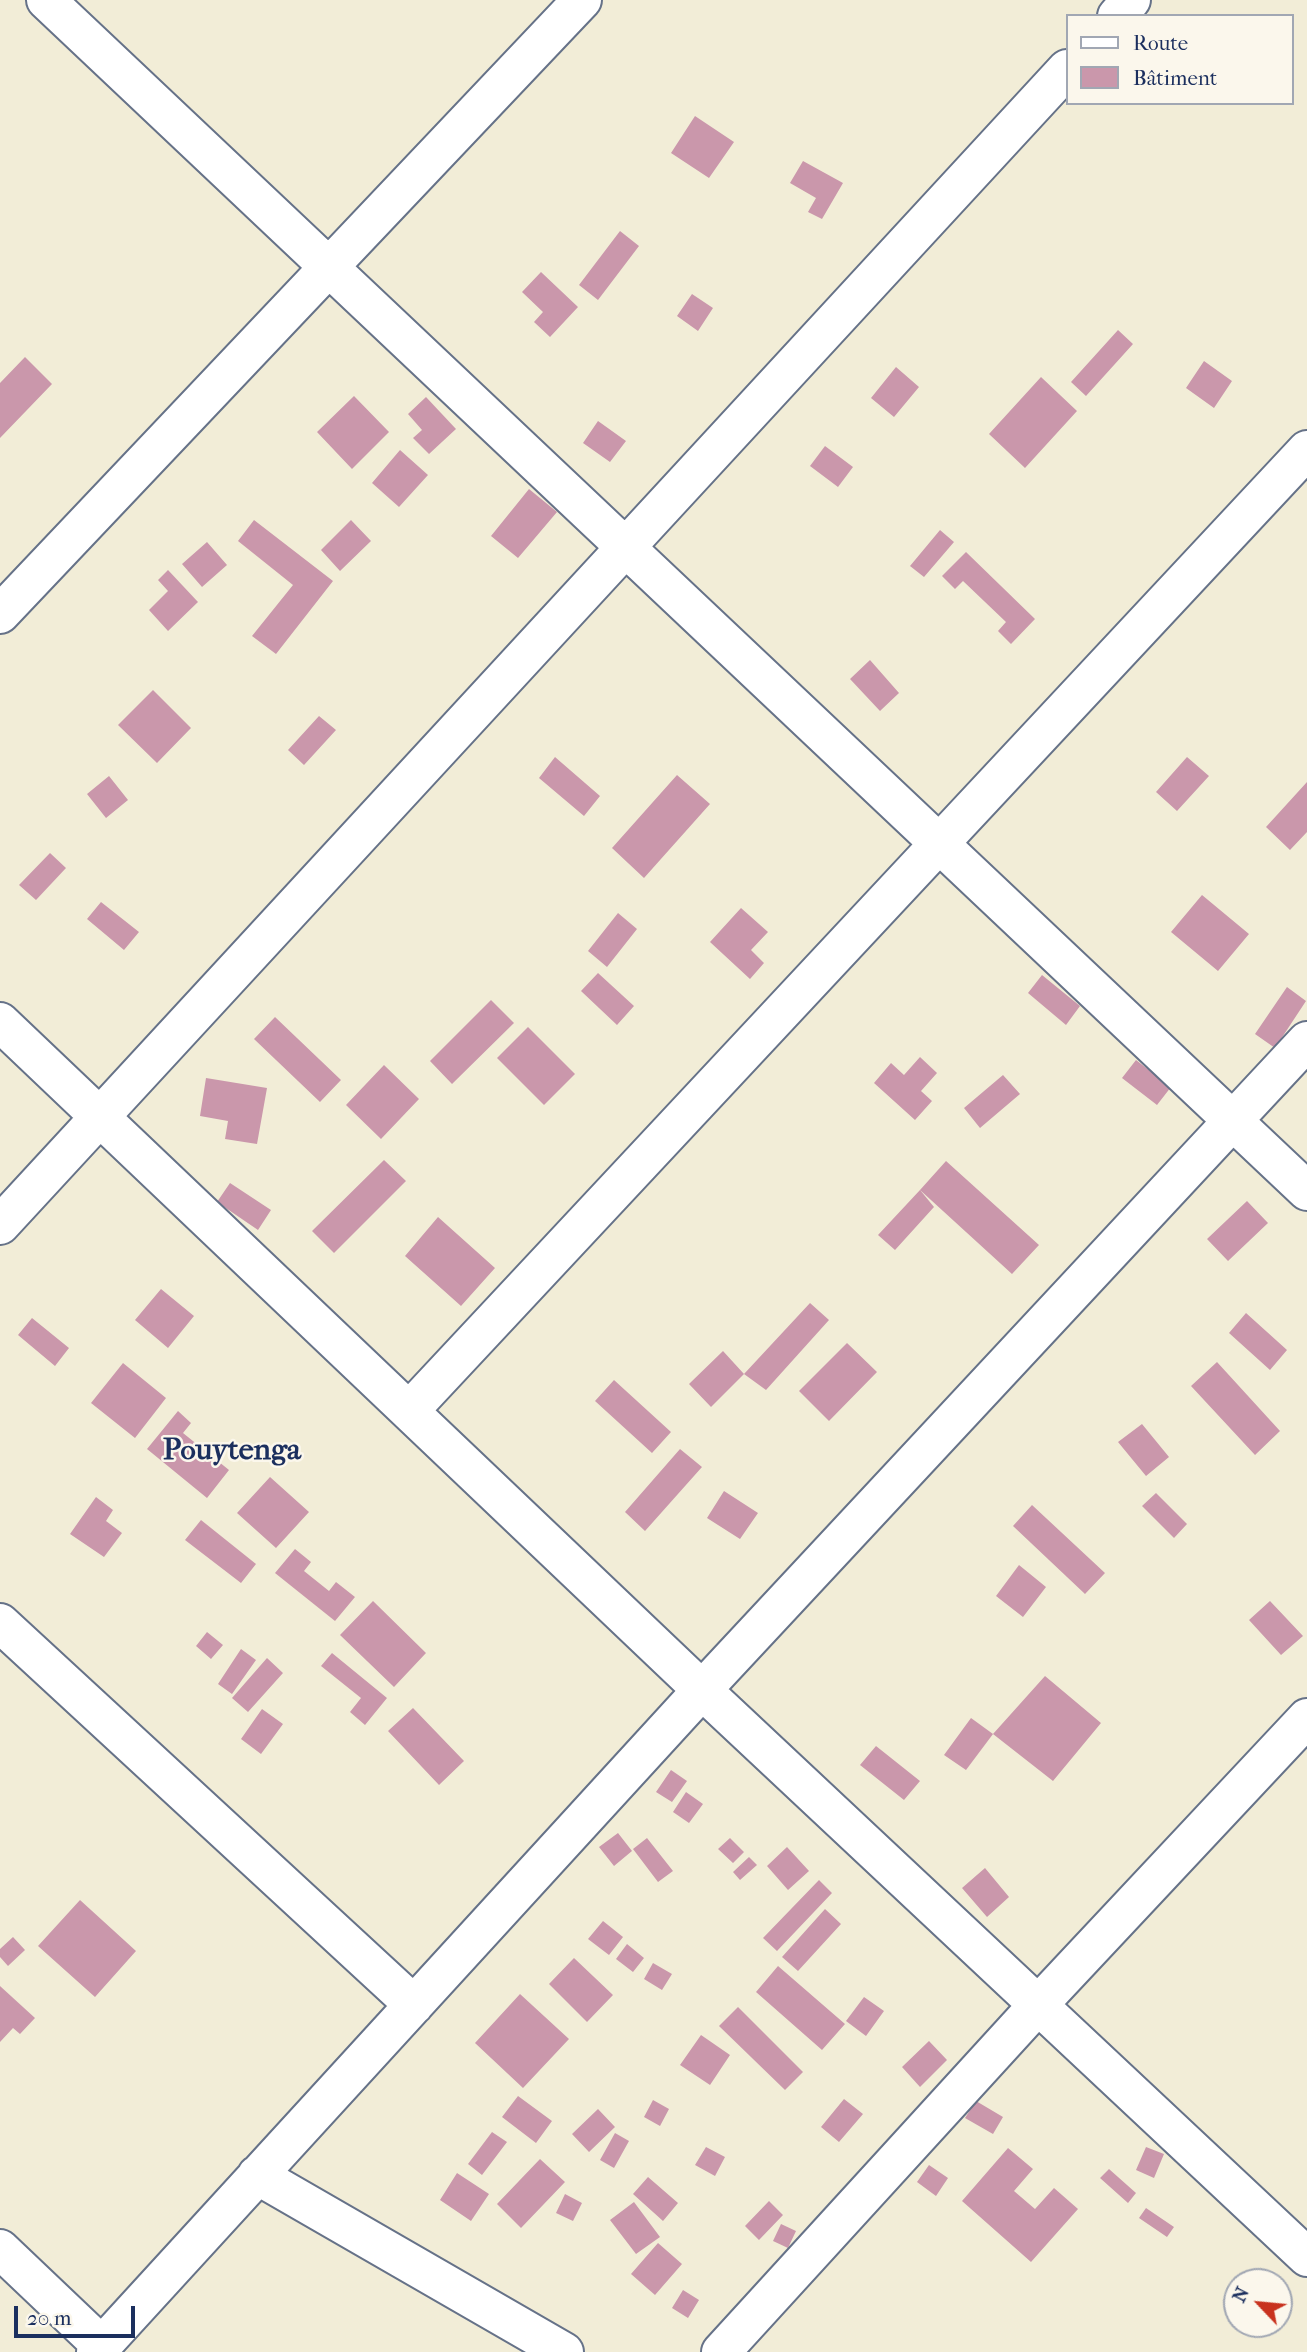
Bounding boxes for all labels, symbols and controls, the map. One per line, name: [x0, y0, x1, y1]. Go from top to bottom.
legend: [1066, 14, 1293, 105]
text: Route: [1133, 31, 1188, 55]
text: Bâtiment: [1133, 66, 1217, 90]
district label: Pouytenga: [163, 1434, 301, 1470]
north arrow: [1223, 2268, 1293, 2338]
text: N: [1228, 2283, 1254, 2306]
scale bar: [18, 2292, 138, 2336]
text: 20 m: [27, 2306, 71, 2330]

